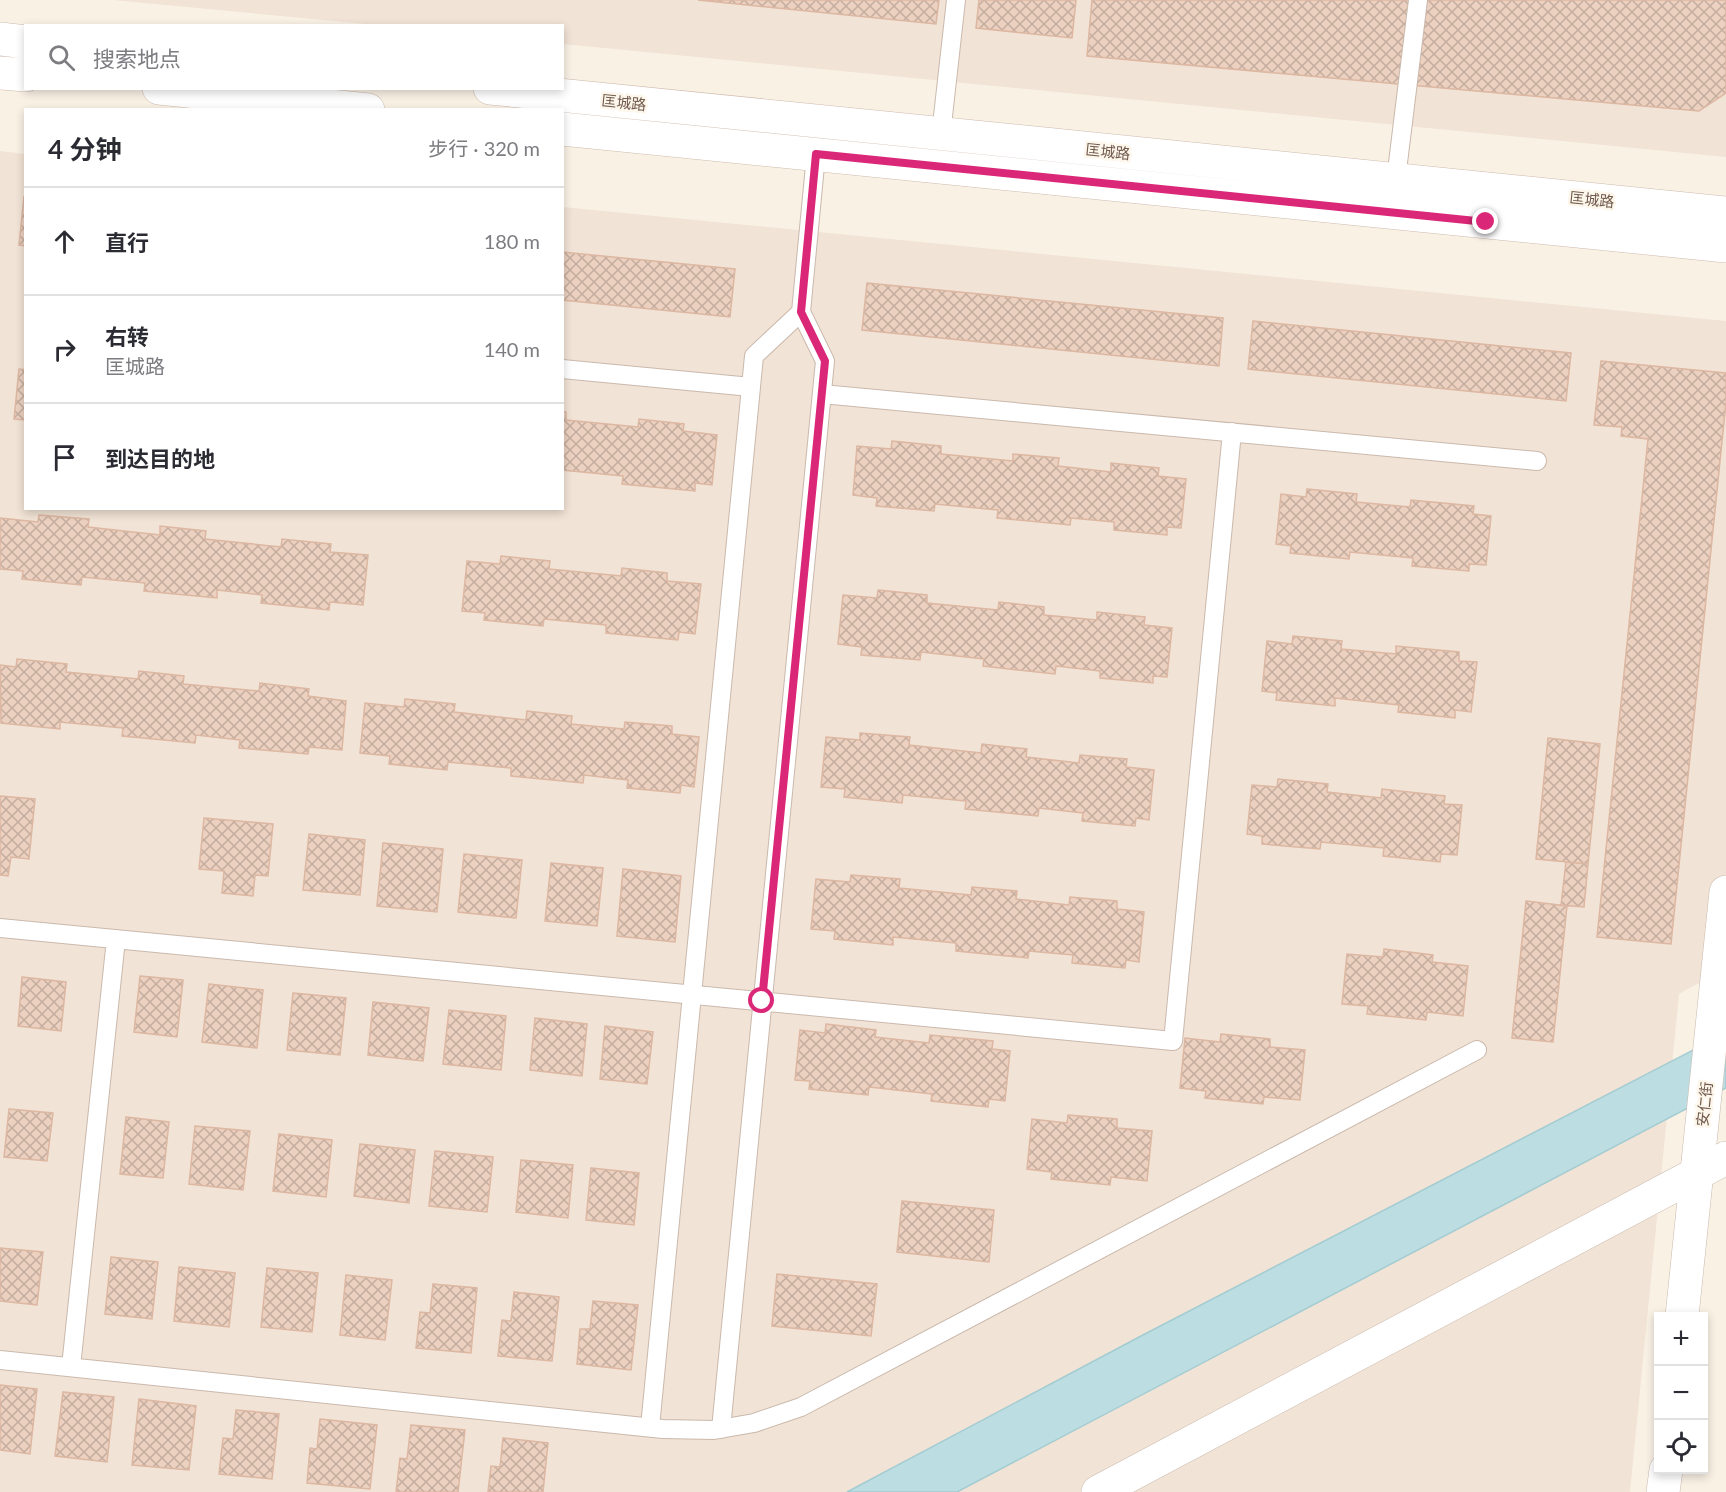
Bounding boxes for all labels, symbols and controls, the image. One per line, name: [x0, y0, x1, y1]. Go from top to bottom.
search box: [24, 24, 564, 90]
icon: search: [45, 41, 78, 74]
text: 搜索地点: [93, 45, 181, 72]
street label: 匡城路: [601, 91, 647, 113]
text: 4 分钟: [48, 133, 121, 165]
text: 步行 · 320 m: [428, 136, 540, 160]
street label: 匡城路: [1085, 140, 1131, 162]
street label: 匡城路: [1569, 188, 1615, 210]
route end: [1472, 208, 1498, 234]
icon: ahead: [48, 225, 81, 258]
text: 直行: [105, 229, 149, 256]
text: 180 m: [484, 229, 540, 253]
text: 右转: [105, 323, 149, 350]
icon: right: [48, 333, 81, 366]
text: 140 m: [484, 337, 540, 361]
text: 匡城路: [105, 354, 165, 378]
icon: arrive: [48, 441, 81, 474]
text: 到达目的地: [105, 445, 215, 472]
route start: [748, 987, 774, 1013]
street label: 安仁街: [1693, 1081, 1715, 1127]
map controls: [1654, 1312, 1708, 1474]
button: +: [1654, 1312, 1708, 1366]
button: −: [1654, 1366, 1708, 1420]
button: locate: [1654, 1420, 1708, 1474]

